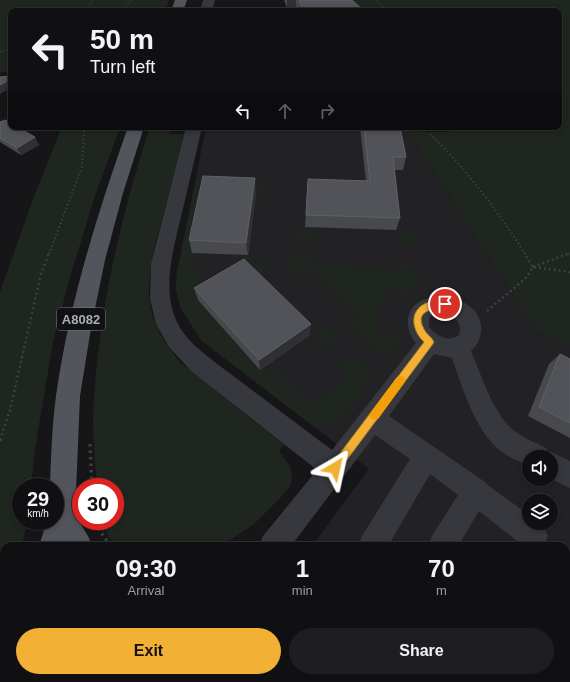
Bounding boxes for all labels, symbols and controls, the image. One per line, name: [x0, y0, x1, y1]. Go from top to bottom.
icon: left: [24, 24, 76, 76]
text: 50 m: [90, 24, 154, 55]
text: Turn left: [90, 57, 155, 77]
icon: left: [232, 100, 254, 122]
icon: ahead: [274, 100, 296, 122]
icon: right: [316, 100, 338, 122]
pin: [428, 287, 462, 321]
icon: arrive: [434, 293, 456, 315]
road number: A8082: [57, 308, 105, 330]
position arrow: [314, 447, 356, 489]
map controls: [522, 450, 558, 530]
button: sound: [522, 450, 558, 486]
speed limit sign: 30: [72, 478, 124, 530]
text: 29: [27, 488, 49, 510]
button: layers: [522, 494, 558, 530]
text: km/h: [27, 508, 49, 519]
text: 09:30: [115, 555, 177, 582]
text: 1: [296, 555, 309, 582]
text: 70: [428, 555, 455, 582]
text: Arrival: [128, 583, 164, 598]
text: min: [292, 583, 313, 598]
text: m: [436, 583, 447, 598]
button: Exit: [16, 628, 281, 674]
button: Share: [289, 628, 554, 674]

